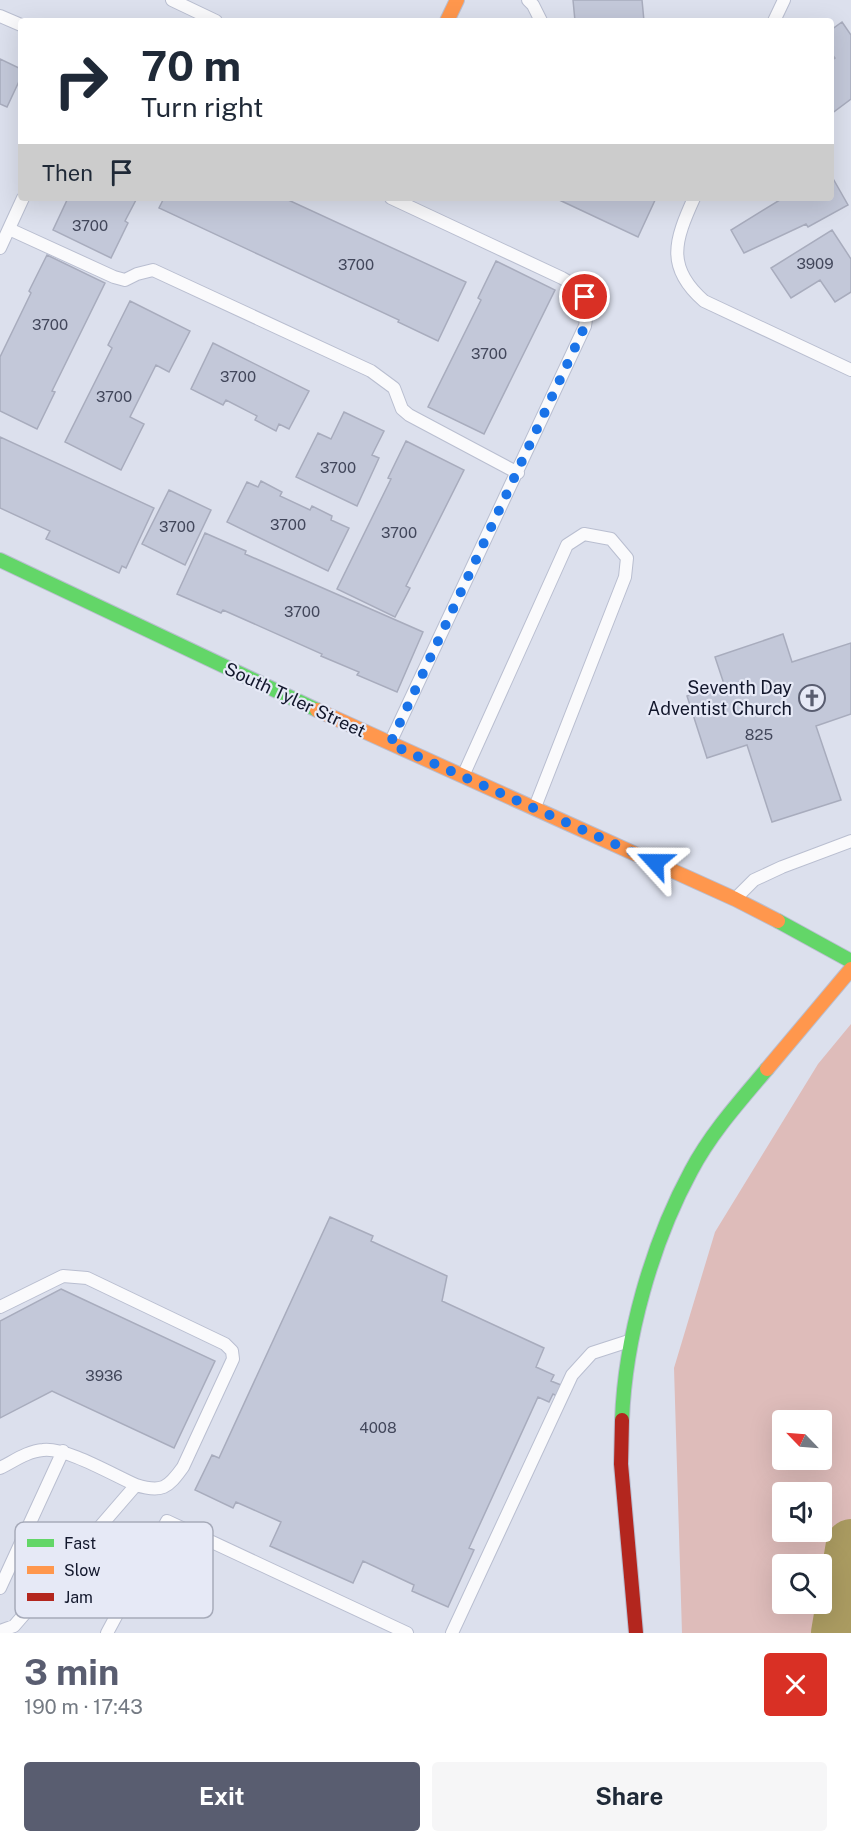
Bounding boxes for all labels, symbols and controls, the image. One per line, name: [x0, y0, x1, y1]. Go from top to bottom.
text: 70 m: [141, 41, 241, 90]
icon: right: [42, 42, 120, 120]
text: Turn right: [141, 91, 264, 123]
icon: arrive: [105, 156, 138, 189]
text: Then: [42, 160, 93, 186]
house number: 3700: [72, 217, 108, 234]
house number: 3909: [796, 255, 834, 272]
house number: 3700: [338, 256, 374, 273]
pin: [559, 271, 610, 322]
icon: arrive: [568, 280, 601, 313]
house number: 3700: [32, 316, 68, 333]
house number: 3700: [471, 345, 507, 362]
house number: 3700: [220, 368, 256, 385]
house number: 3700: [96, 388, 132, 405]
house number: 3700: [320, 459, 356, 476]
house number: 3700: [270, 516, 306, 533]
house number: 3700: [159, 518, 195, 535]
house number: 3700: [381, 524, 417, 541]
house number: 3700: [284, 603, 320, 620]
street label: South Tyler Street: [221, 658, 369, 741]
place label: Seventh Day Adventist Church: [648, 677, 792, 719]
church icon: Seventh Day Adventist Church: [797, 683, 827, 713]
house number: 825: [745, 726, 773, 743]
position arrow: [623, 830, 687, 894]
house number: 3936: [85, 1367, 123, 1384]
north arrow: [772, 1410, 832, 1470]
map controls: [772, 1410, 832, 1614]
house number: 4008: [359, 1419, 397, 1436]
button: sound: [772, 1482, 832, 1542]
legend: [15, 1522, 213, 1618]
text: Fast: [64, 1534, 96, 1553]
button: search: [772, 1554, 832, 1614]
text: Slow: [64, 1561, 101, 1580]
text: Jam: [64, 1588, 93, 1607]
text: 3 min: [24, 1651, 119, 1693]
button: close: [764, 1653, 827, 1716]
text: 190 m · 17:43: [24, 1695, 143, 1719]
button: Exit: [24, 1762, 420, 1831]
button: Share: [432, 1762, 827, 1831]

